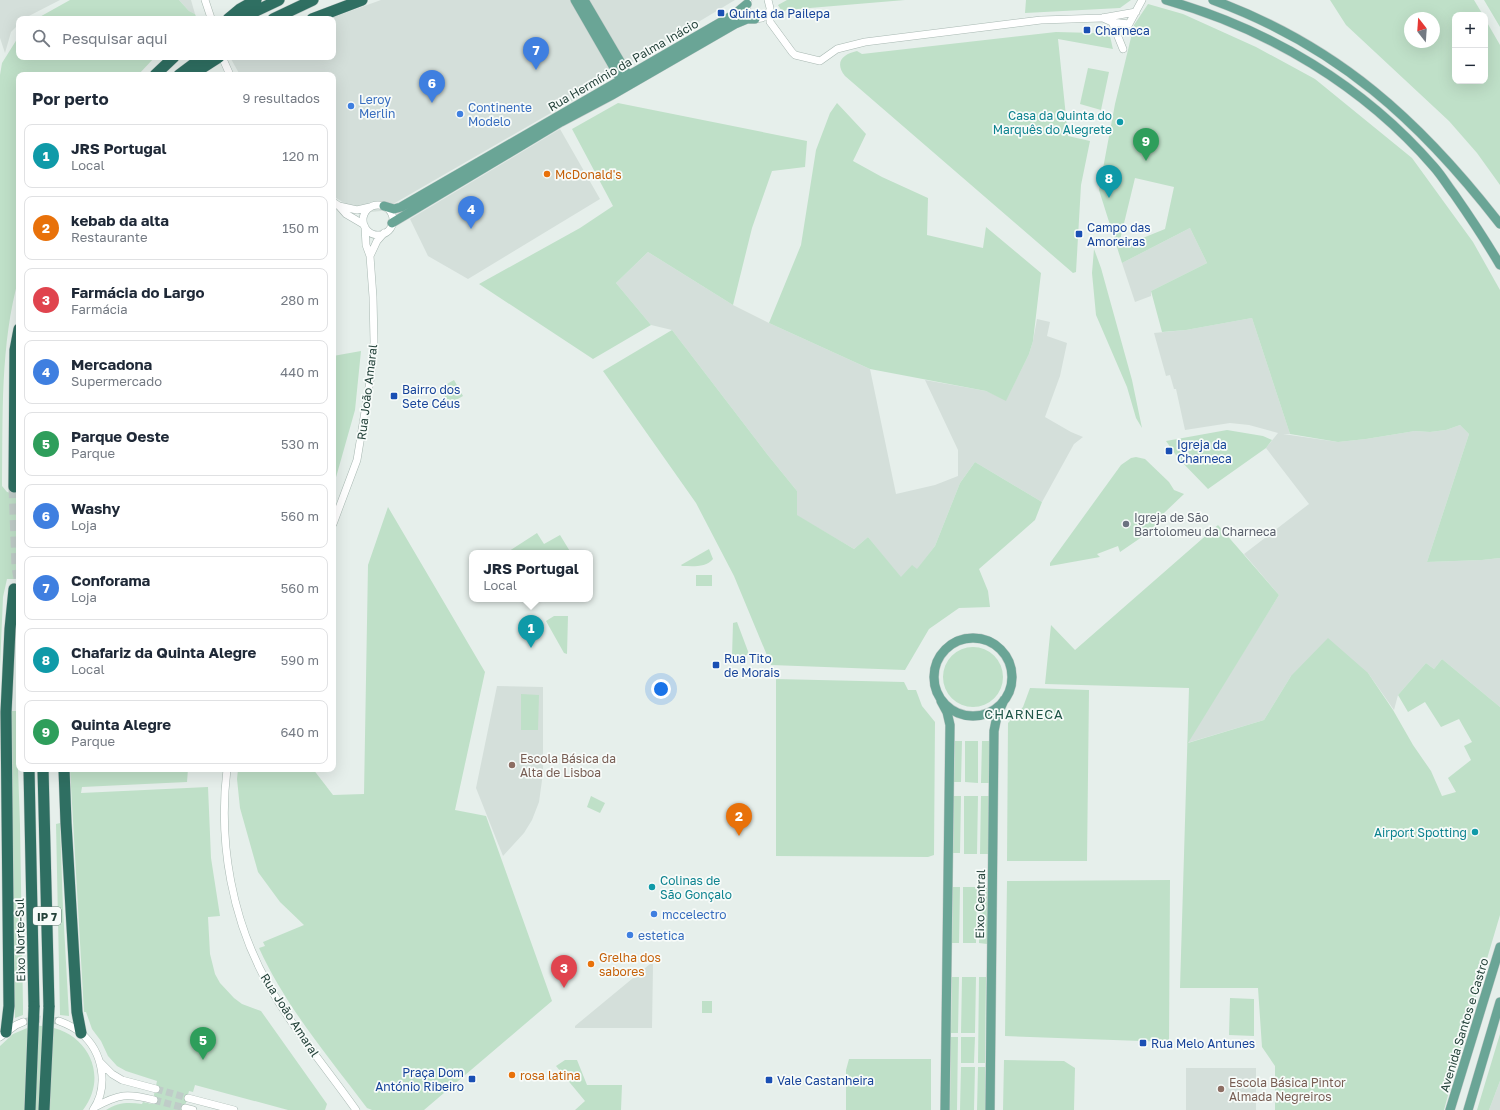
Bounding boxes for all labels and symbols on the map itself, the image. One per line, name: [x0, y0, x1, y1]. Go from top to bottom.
place label: Quinta da Pailepa: [729, 6, 830, 21]
marker: Quinta da Pailepa: [716, 8, 726, 18]
north arrow: [1404, 12, 1440, 48]
street label: Rua Hermínio da Palma Inácio: [545, 16, 701, 114]
place label: Charneca: [1095, 23, 1150, 38]
marker: Charneca: [1082, 25, 1092, 35]
pin: 7: [523, 37, 549, 70]
pin: 6: [419, 70, 445, 103]
place label: Leroy Merlin: [359, 92, 395, 121]
place label: Continente Modelo: [468, 100, 532, 129]
marker: Leroy Merlin: [346, 101, 356, 111]
place label: Casa da Quinta do Marquês do Alegrete: [993, 108, 1112, 137]
marker: Continente Modelo: [455, 109, 465, 119]
marker: Casa da Quinta do Marquês do Alegrete: [1115, 117, 1125, 127]
pin: 9: [1133, 128, 1159, 161]
pin: 8: [1096, 165, 1122, 198]
place label: McDonald's: [555, 167, 622, 182]
marker: McDonald's: [542, 169, 552, 179]
pin: 4: [458, 196, 484, 229]
place label: Campo das Amoreiras: [1087, 220, 1151, 249]
marker: Campo das Amoreiras: [1074, 229, 1084, 239]
street label: Rua João Amaral: [354, 343, 380, 441]
place label: Bairro dos Sete Céus: [402, 382, 460, 411]
marker: Bairro dos Sete Céus: [389, 391, 399, 401]
place label: Igreja da Charneca: [1177, 437, 1232, 466]
marker: Igreja da Charneca: [1164, 446, 1174, 456]
place label: Igreja de São Bartolomeu da Charneca: [1134, 510, 1276, 539]
marker: Igreja de São Bartolomeu da Charneca: [1121, 519, 1131, 529]
pin: 1: [518, 615, 544, 648]
place label: Rua Tito de Morais: [724, 651, 780, 680]
marker: Rua Tito de Morais: [711, 660, 721, 670]
your location: [651, 679, 671, 699]
district label: CHARNECA: [984, 706, 1064, 722]
place label: Escola Básica da Alta de Lisboa: [520, 751, 616, 780]
marker: Escola Básica da Alta de Lisboa: [507, 760, 517, 770]
pin: 2: [726, 803, 752, 836]
place label: Airport Spotting: [1374, 825, 1467, 840]
marker: Airport Spotting: [1470, 827, 1480, 837]
street label: Eixo Central: [972, 869, 988, 939]
place label: Colinas de São Gonçalo: [660, 873, 732, 902]
marker: Colinas de São Gonçalo: [647, 882, 657, 892]
street label: Eixo Norte-Sul: [12, 898, 28, 982]
road number: IP 7: [33, 907, 61, 925]
place label: mccelectro: [662, 907, 726, 922]
marker: mccelectro: [649, 909, 659, 919]
place label: estetica: [638, 928, 684, 943]
marker: estetica: [625, 930, 635, 940]
place label: Grelha dos sabores: [599, 950, 661, 979]
pin: 3: [551, 955, 577, 988]
street label: Avenida Santos e Castro: [1436, 956, 1492, 1094]
marker: Grelha dos sabores: [586, 959, 596, 969]
street label: Rua João Amaral: [257, 970, 323, 1060]
pin: 5: [190, 1027, 216, 1060]
place label: Rua Melo Antunes: [1151, 1036, 1255, 1051]
marker: Rua Melo Antunes: [1138, 1038, 1148, 1048]
place label: Praça Dom António Ribeiro: [375, 1065, 464, 1094]
place label: rosa latina: [520, 1068, 581, 1083]
marker: rosa latina: [507, 1070, 517, 1080]
place label: Vale Castanheira: [777, 1073, 874, 1088]
marker: Praça Dom António Ribeiro: [467, 1074, 477, 1084]
marker: Vale Castanheira: [764, 1075, 774, 1085]
place label: Escola Básica Pintor Almada Negreiros: [1229, 1075, 1346, 1104]
marker: Escola Básica Pintor Almada Negreiros: [1216, 1084, 1226, 1094]

